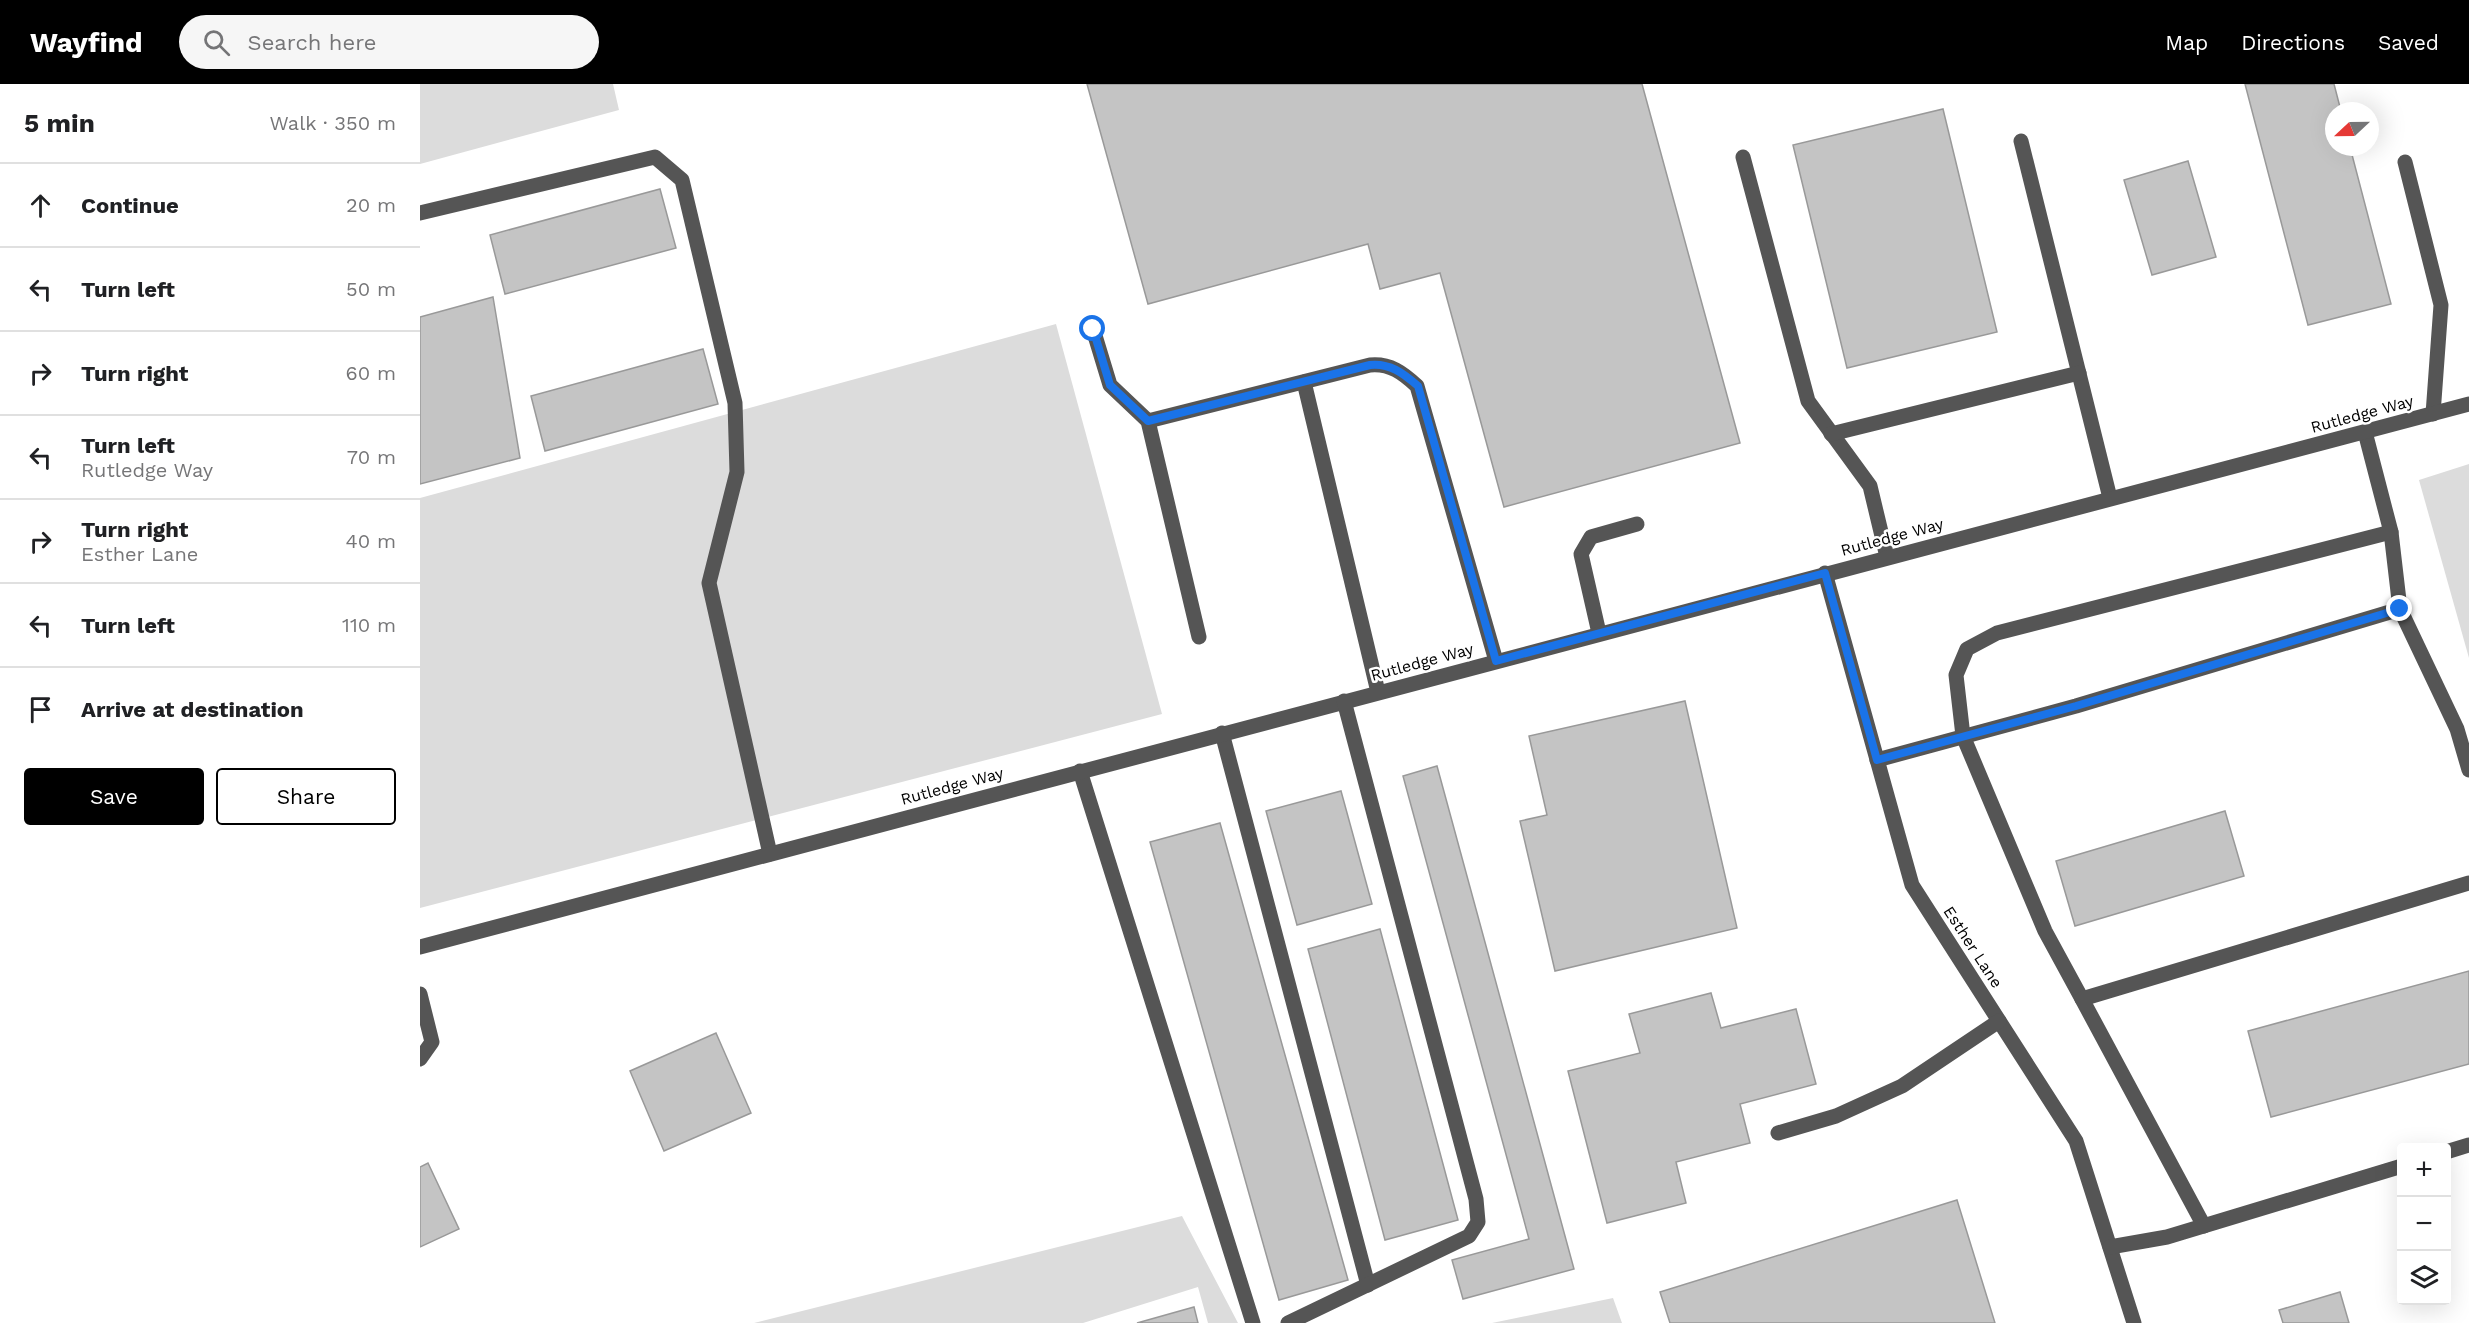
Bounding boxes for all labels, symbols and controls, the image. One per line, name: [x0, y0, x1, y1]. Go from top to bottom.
search box: [179, 15, 599, 69]
text: Wayfind: [30, 26, 143, 59]
icon: search: [200, 26, 233, 59]
text: Search here: [248, 30, 377, 55]
text: Map: [2165, 30, 2208, 55]
text: Directions: [2241, 30, 2345, 55]
text: Saved: [2378, 30, 2439, 55]
north arrow: [2325, 102, 2379, 156]
text: 5 min: [24, 108, 95, 138]
text: Walk · 350 m: [269, 111, 396, 135]
icon: ahead: [24, 189, 57, 222]
text: Continue: [81, 193, 179, 218]
text: 20 m: [346, 193, 396, 217]
icon: left: [24, 273, 57, 306]
text: Turn left: [81, 277, 175, 302]
text: 50 m: [346, 277, 396, 301]
route start: [1079, 315, 1105, 341]
icon: right: [24, 357, 57, 390]
text: Turn right: [81, 361, 188, 386]
text: 60 m: [346, 361, 396, 385]
street label: Rutledge Way: [2309, 391, 2416, 437]
text: Turn left: [81, 433, 175, 458]
icon: left: [24, 441, 57, 474]
text: 70 m: [347, 445, 396, 469]
text: Rutledge Way: [81, 458, 213, 482]
street label: Rutledge Way: [1839, 514, 1946, 560]
text: Turn right: [81, 517, 188, 542]
icon: right: [24, 525, 57, 558]
text: 40 m: [345, 529, 396, 553]
text: Esther Lane: [81, 542, 198, 566]
route end: [2386, 595, 2412, 621]
icon: left: [24, 609, 57, 642]
text: Turn left: [81, 613, 175, 638]
text: 110 m: [342, 613, 396, 637]
street label: Rutledge Way: [1369, 639, 1476, 685]
icon: arrive: [24, 693, 57, 726]
text: Arrive at destination: [81, 697, 304, 722]
street label: Rutledge Way: [899, 763, 1006, 809]
button: Save: [24, 768, 204, 825]
button: Share: [216, 768, 396, 825]
street label: Esther Lane: [1939, 902, 2007, 992]
map controls: [2397, 1143, 2451, 1305]
button: +: [2397, 1143, 2451, 1197]
button: −: [2397, 1197, 2451, 1251]
button: layers: [2397, 1251, 2451, 1305]

